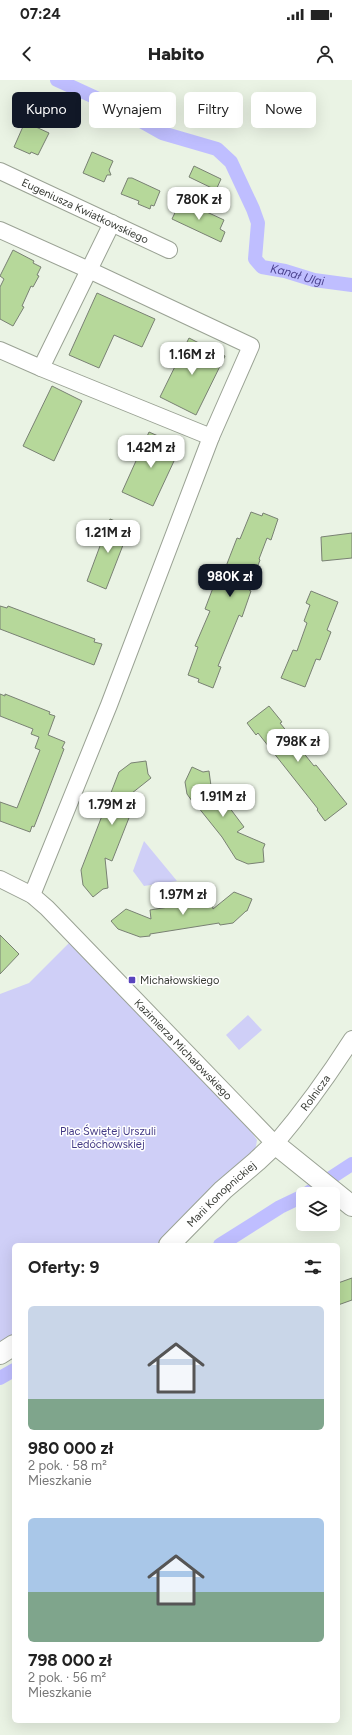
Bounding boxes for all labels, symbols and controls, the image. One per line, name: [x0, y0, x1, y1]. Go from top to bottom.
text: 07:24: [20, 5, 61, 23]
icon: back: [16, 43, 38, 65]
text: Habito: [148, 43, 204, 65]
icon: person: [314, 43, 336, 65]
chip: Kupno: [12, 92, 81, 128]
chip: Wynajem: [89, 92, 176, 128]
chip: Filtry: [184, 92, 243, 128]
chip: Nowe: [251, 92, 316, 128]
street label: Eugeniusza Kwiatkowskiego: [19, 176, 150, 246]
pin: 780K zł: [162, 187, 236, 221]
text: 780K zł: [176, 192, 222, 207]
water label: Kanał Ulgi: [269, 262, 325, 288]
pin: 1.16M zł: [151, 342, 233, 376]
text: 1.16M zł: [169, 347, 215, 362]
pin: 1.42M zł: [110, 435, 192, 469]
text: 1.42M zł: [127, 440, 175, 455]
pin: 1.21M zł: [67, 520, 149, 554]
text: 1.21M zł: [85, 525, 131, 540]
pin: 980K zł: [193, 564, 267, 598]
text: 980K zł: [207, 569, 253, 584]
pin: 798K zł: [261, 729, 335, 763]
text: 798K zł: [276, 734, 320, 749]
pin: 1.91M zł: [182, 784, 264, 818]
text: 1.91M zł: [200, 789, 246, 804]
pin: 1.79M zł: [71, 792, 153, 826]
text: 1.79M zł: [88, 797, 136, 812]
pin: 1.97M zł: [142, 882, 224, 916]
text: 1.97M zł: [159, 887, 207, 902]
place label: Michałowskiego: [140, 974, 219, 987]
marker: Michałowskiego: [127, 975, 137, 985]
street label: Kazimierza Michałowskiego: [131, 996, 235, 1103]
street label: Rolnicza: [298, 1072, 333, 1114]
park label: Plac Świętej Urszuli Ledóchowskiej: [60, 1124, 156, 1151]
street label: Marii Konopnickiej: [184, 1159, 259, 1230]
map controls: [296, 1187, 340, 1231]
button: layers: [296, 1187, 340, 1231]
icon: filters: [302, 1256, 324, 1278]
text: Oferty: 9: [28, 1257, 99, 1277]
icon: home: [140, 1332, 212, 1404]
text: 980 000 zł: [28, 1438, 113, 1458]
text: 2 pok. · 58 m²: [28, 1458, 107, 1473]
text: Mieszkanie: [28, 1473, 92, 1488]
icon: home: [140, 1544, 212, 1616]
text: 798 000 zł: [28, 1650, 112, 1670]
text: 2 pok. · 56 m²: [28, 1670, 106, 1685]
text: Mieszkanie: [28, 1685, 92, 1700]

